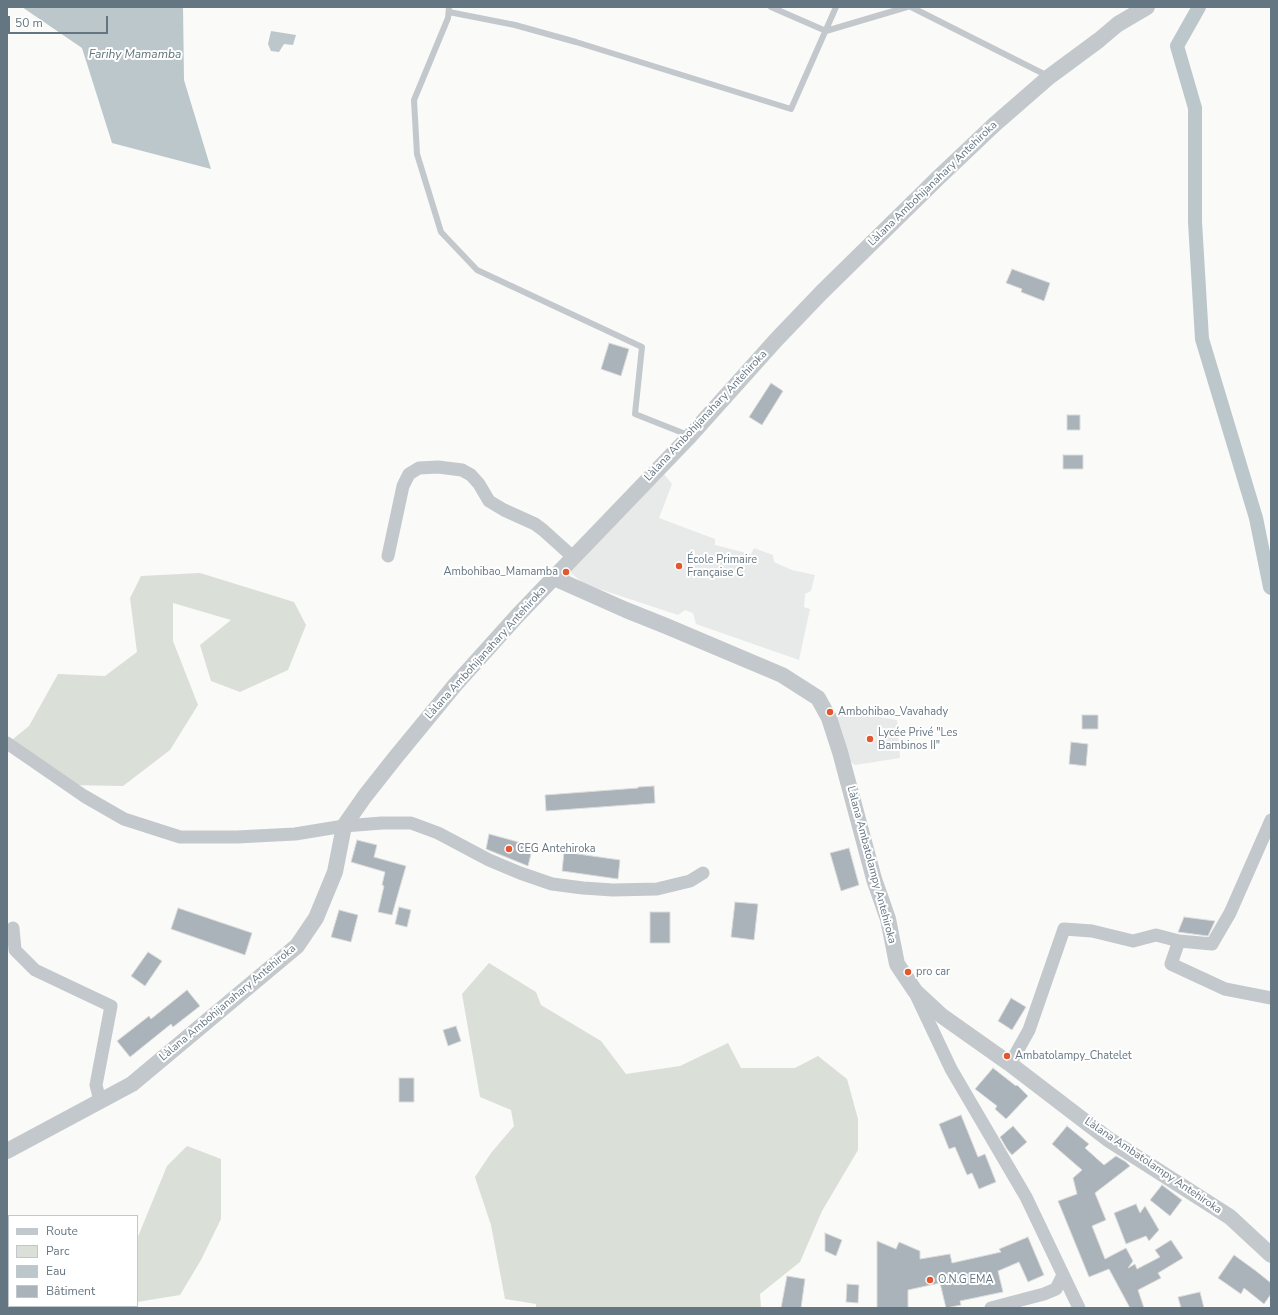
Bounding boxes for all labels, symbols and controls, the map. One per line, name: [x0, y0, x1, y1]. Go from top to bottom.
scale bar: [10, 8, 110, 34]
text: 50 m: [15, 15, 43, 31]
water label: Farihy Mamamba: [89, 48, 181, 62]
street label: Làlana Ambohijanahary Antehiroka: [866, 119, 1000, 249]
street label: Làlana Ambohijanahary Antehiroka: [642, 348, 770, 484]
place label: École Primaire Française C: [687, 553, 757, 579]
marker: École Primaire Française C: [674, 561, 684, 571]
place label: Ambohibao_Mamamba: [443, 565, 558, 579]
marker: Ambohibao_Mamamba: [561, 567, 571, 577]
street label: Làlana Ambohijanahary Antehiroka: [423, 584, 549, 722]
place label: Ambohibao_Vavahady: [838, 705, 948, 719]
marker: Ambohibao_Vavahady: [825, 707, 835, 717]
place label: Lycée Privé "Les Bambinos II": [878, 726, 958, 752]
marker: Lycée Privé "Les Bambinos II": [865, 734, 875, 744]
street label: Làlana Ambatolampy Antehiroka: [844, 785, 898, 945]
place label: CEG Antehiroka: [517, 842, 596, 856]
marker: CEG Antehiroka: [504, 844, 514, 854]
street label: Làlana Ambohijanahary Antehiroka: [157, 942, 299, 1064]
place label: pro car: [916, 965, 950, 979]
marker: pro car: [903, 967, 913, 977]
place label: Ambatolampy_Chatelet: [1015, 1049, 1132, 1063]
marker: Ambatolampy_Chatelet: [1002, 1051, 1012, 1061]
street label: Làlana Ambatolampy Antehiroka: [1082, 1115, 1224, 1217]
legend: [8, 1215, 138, 1307]
text: Route: [46, 1223, 78, 1239]
text: Parc: [46, 1243, 69, 1259]
text: Eau: [46, 1263, 66, 1279]
place label: O.N.G EMA: [938, 1273, 993, 1287]
marker: O.N.G EMA: [925, 1275, 935, 1285]
text: Bâtiment: [46, 1283, 95, 1299]

